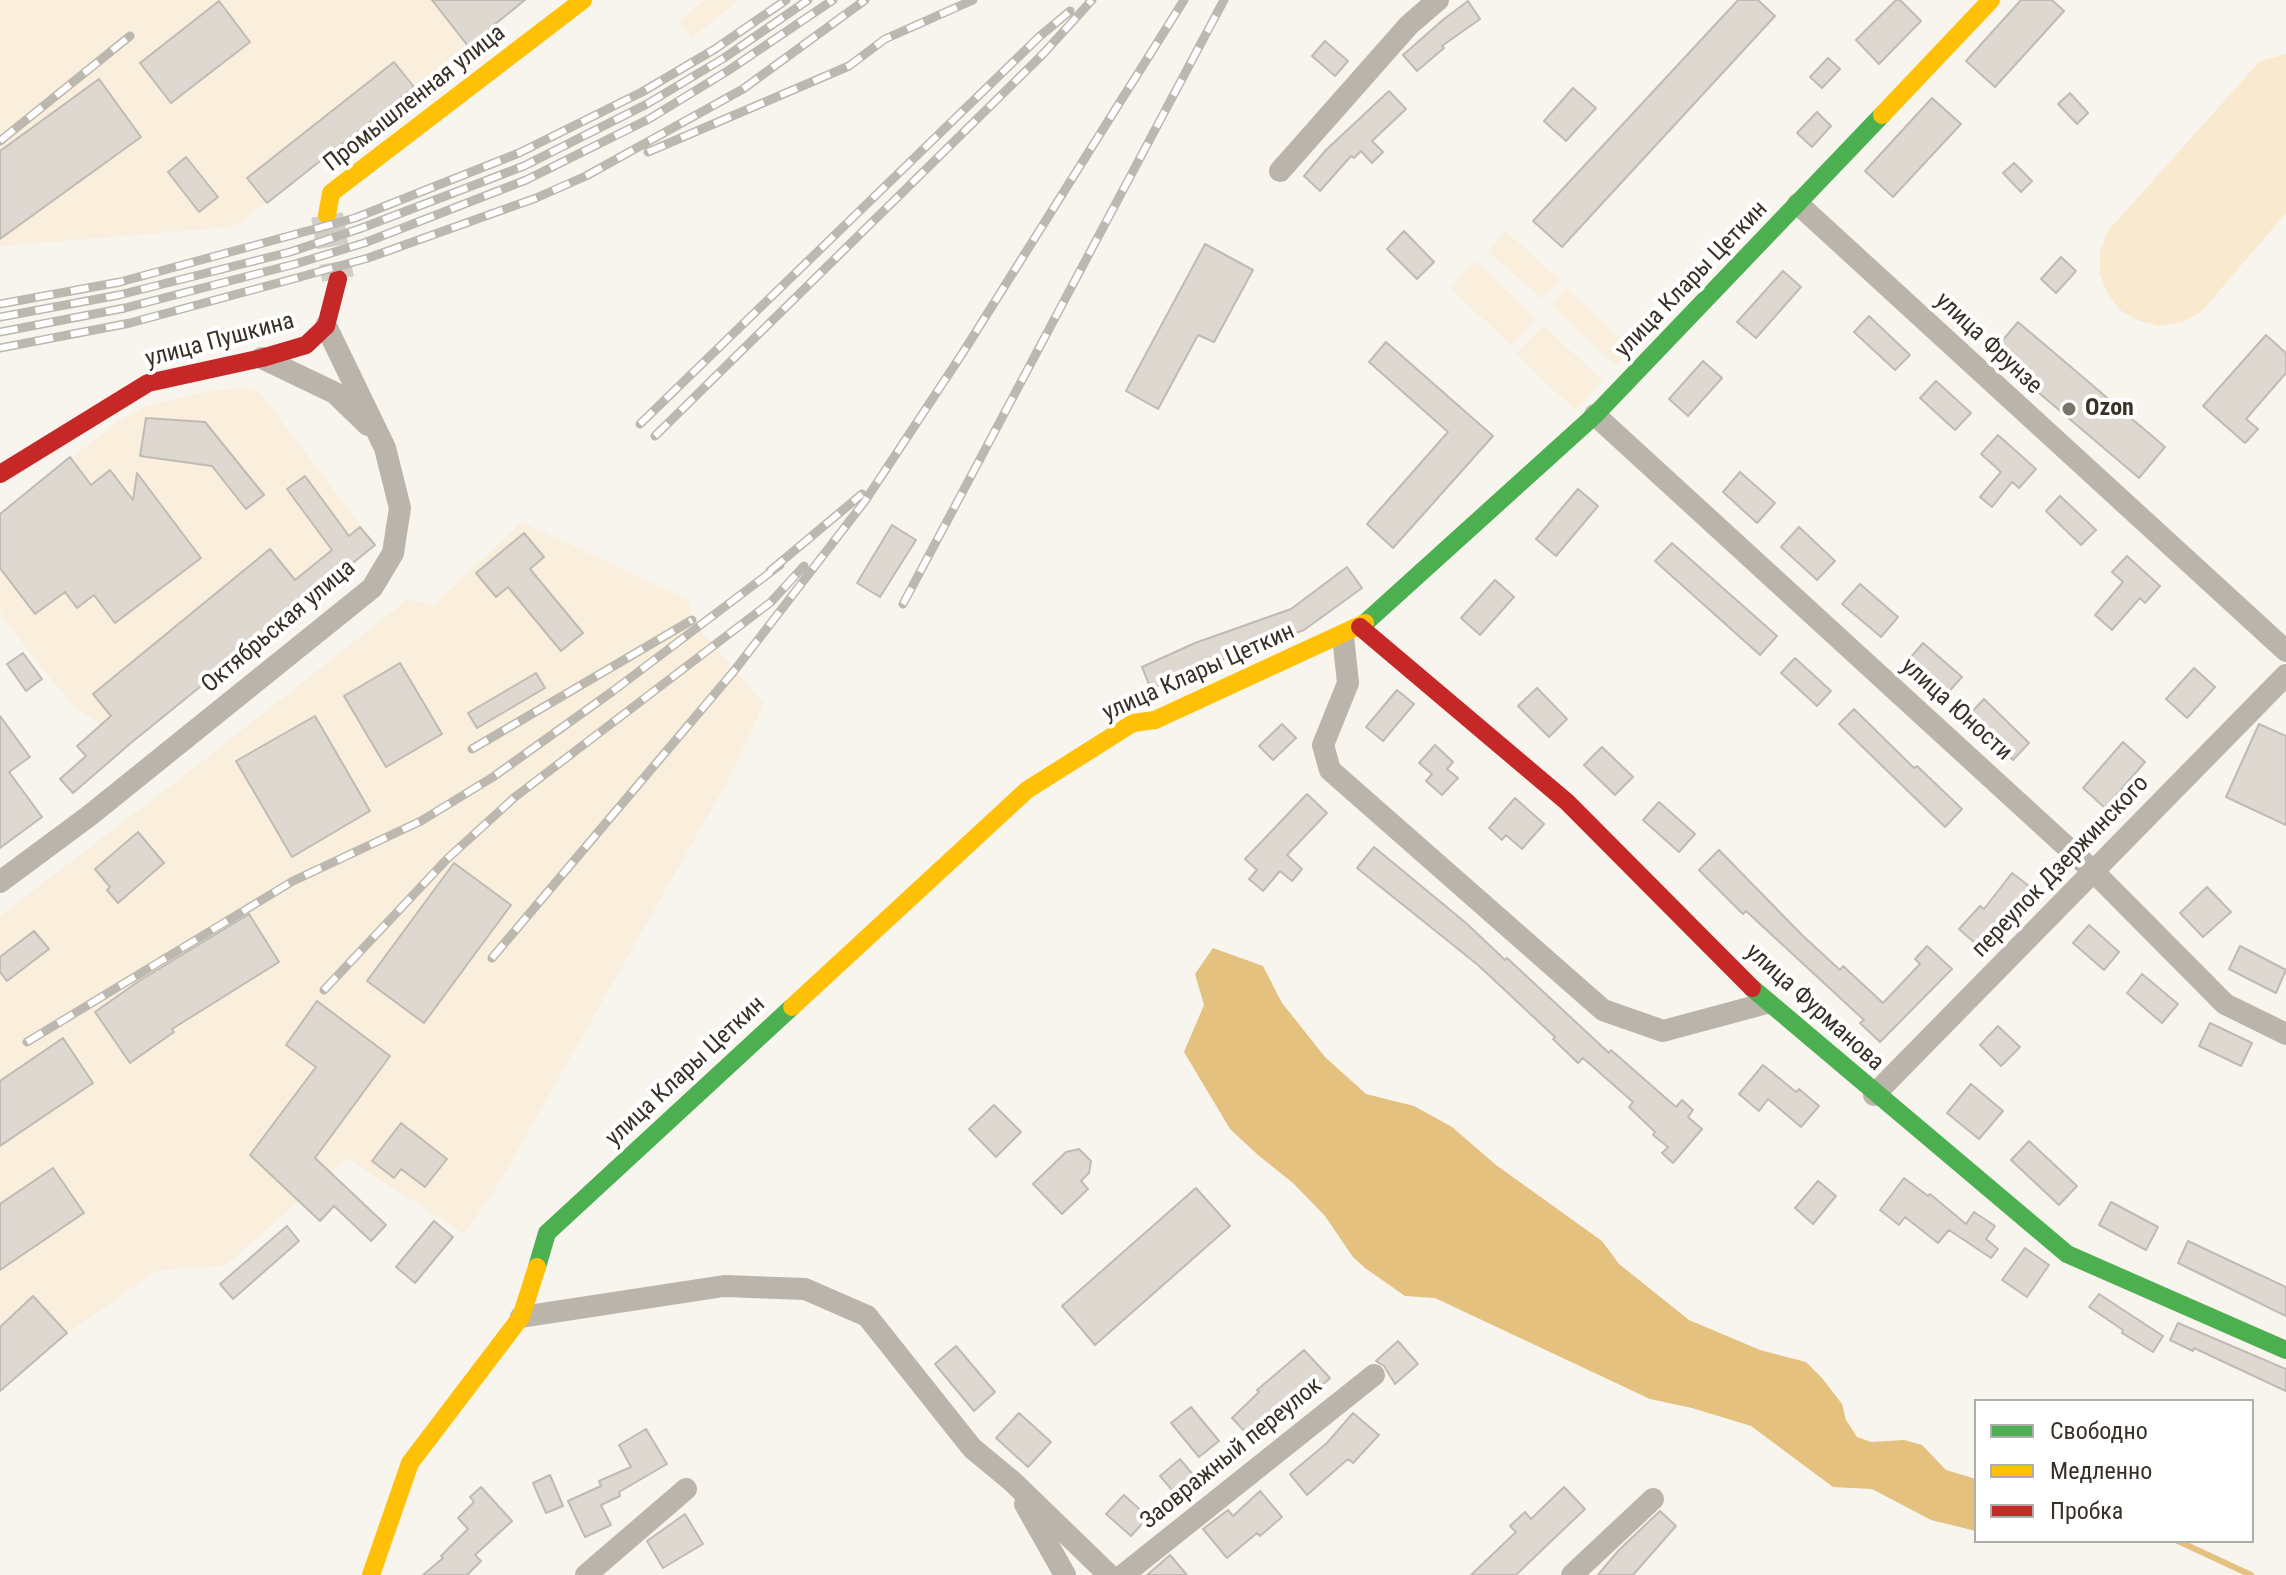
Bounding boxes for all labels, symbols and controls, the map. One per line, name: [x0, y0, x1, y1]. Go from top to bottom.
street label: Промышленная улица: [319, 19, 511, 179]
street label: улица Клары Цеткин: [1610, 196, 1774, 364]
street label: улица Фрунзе: [1929, 287, 2047, 401]
street label: улица Пушкина: [142, 307, 298, 375]
place label: Ozon: [2085, 395, 2134, 423]
marker: Ozon: [2060, 400, 2078, 418]
street label: Октябрьская улица: [196, 554, 362, 700]
street label: улица Клары Цеткин: [1099, 618, 1299, 728]
street label: улица Юности: [1894, 653, 2018, 767]
street label: переулок Дзержинского: [1967, 770, 2155, 964]
street label: улица Фурманова: [1739, 938, 1889, 1078]
street label: улица Клары Цеткин: [600, 991, 772, 1153]
street label: Заовражный переулок: [1135, 1372, 1329, 1536]
legend: [1974, 1399, 2254, 1543]
text: Свободно: [2050, 1417, 2148, 1445]
text: Медленно: [2050, 1457, 2152, 1485]
text: Пробка: [2050, 1497, 2123, 1525]

